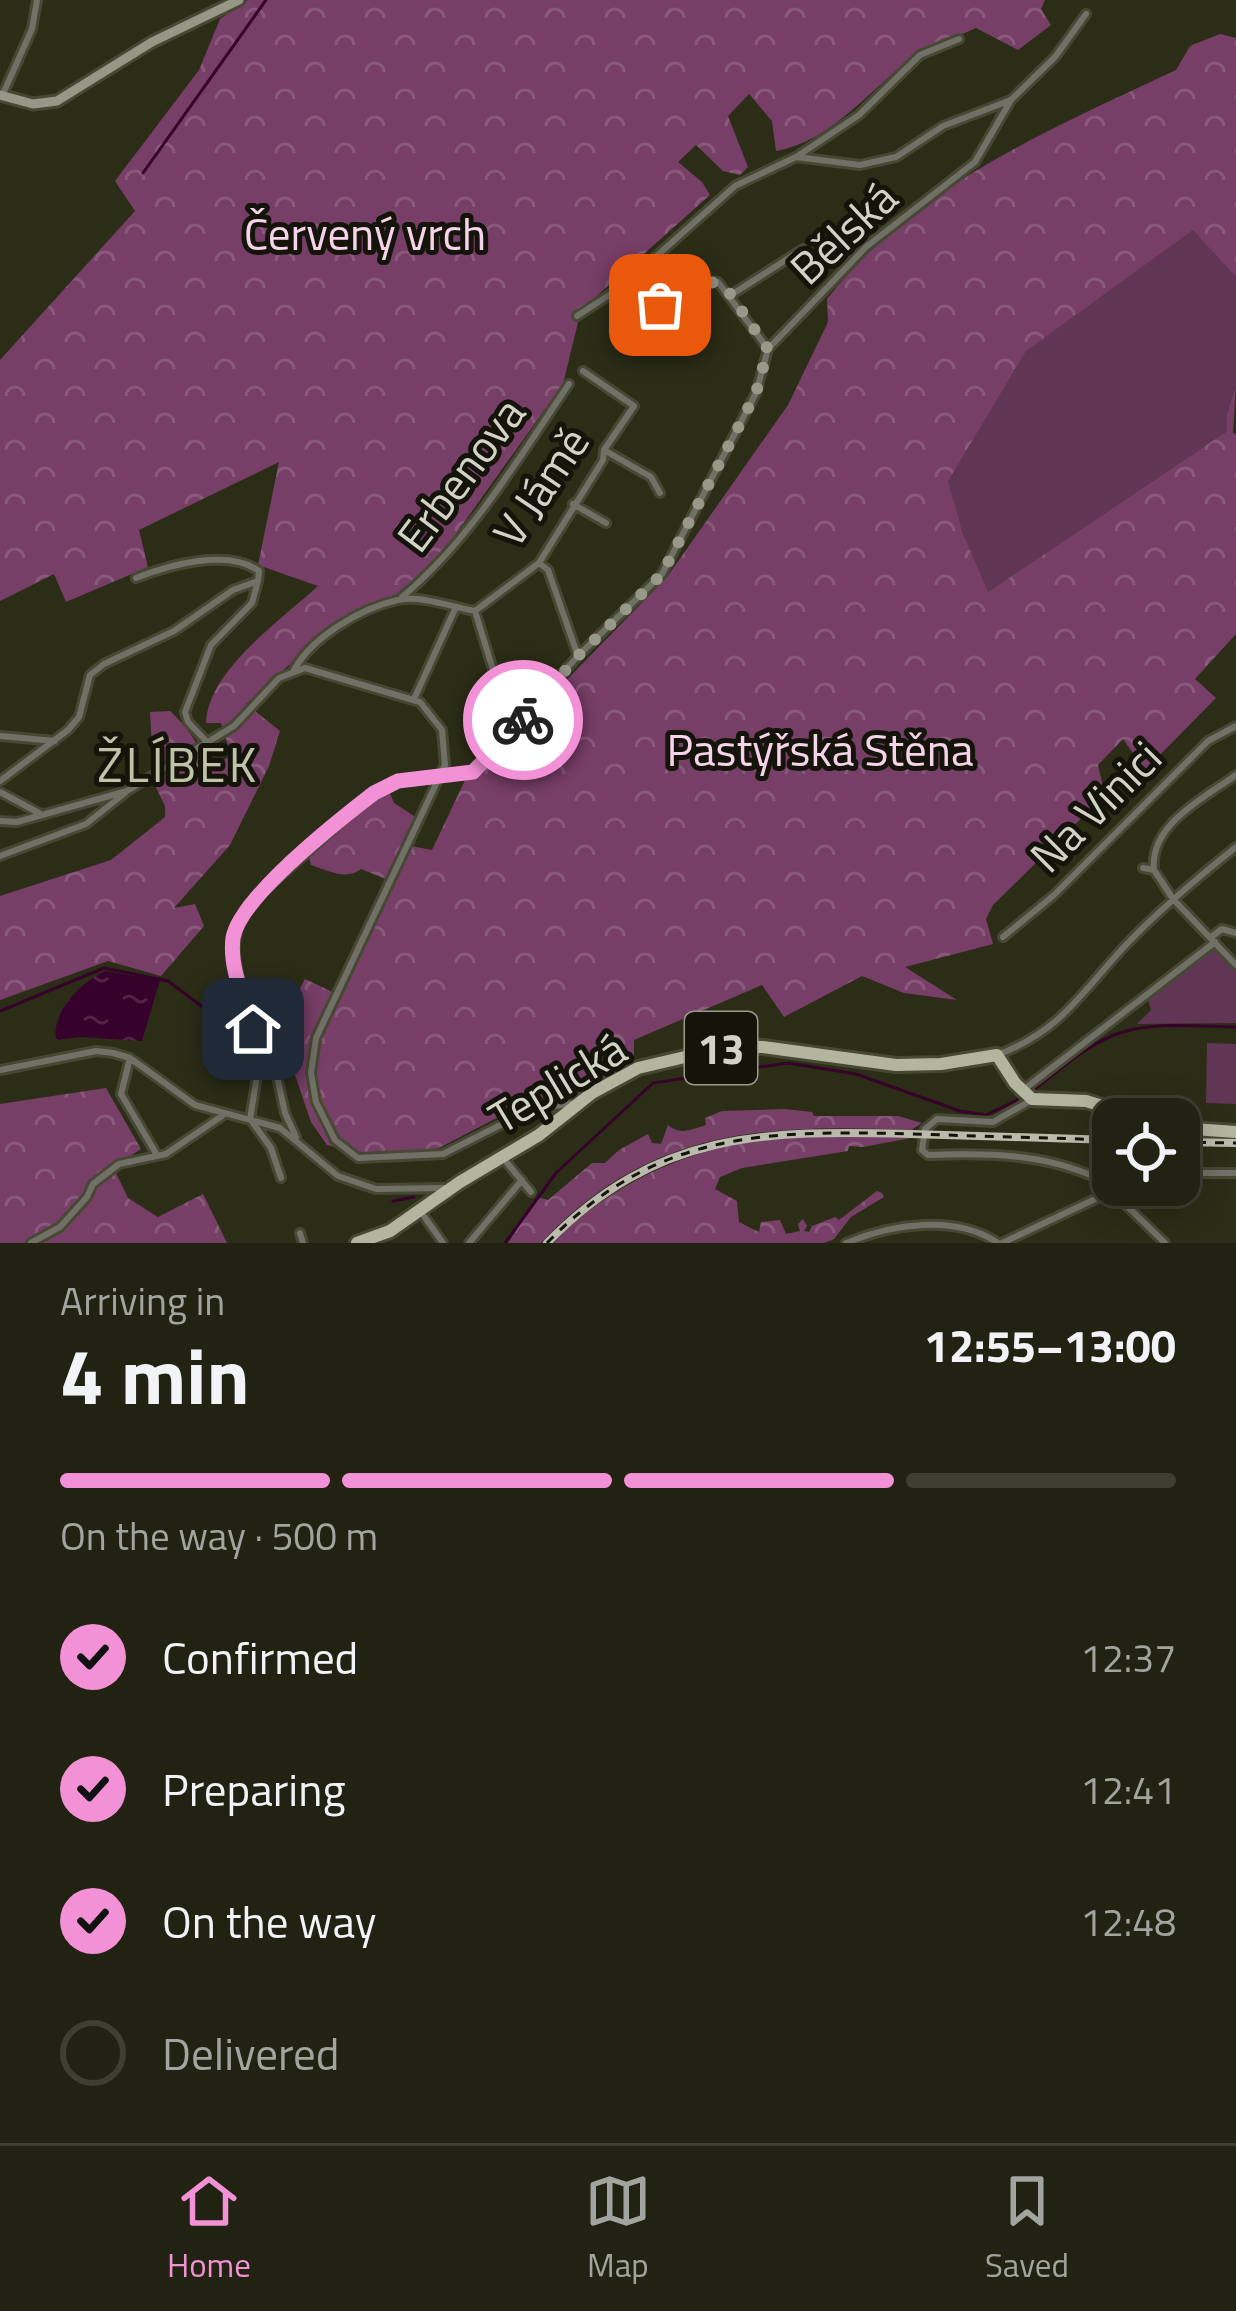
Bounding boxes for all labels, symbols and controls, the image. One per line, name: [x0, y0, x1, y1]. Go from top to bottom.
street label: Bělská: [774, 164, 912, 300]
park label: Červený vrch: [244, 199, 486, 267]
pin: [609, 254, 711, 356]
icon: bag: [627, 272, 693, 338]
street label: Erbenova: [379, 382, 541, 566]
street label: V Jámě: [475, 412, 605, 560]
courier: [463, 660, 583, 780]
icon: bike: [490, 687, 556, 753]
park label: Pastýřská Stěna: [666, 715, 974, 783]
street label: Na Vinici: [1014, 725, 1176, 887]
district label: ŽLÍBEK: [97, 728, 259, 801]
pin: [202, 978, 304, 1080]
icon: home: [220, 996, 286, 1062]
road number: 13: [685, 1012, 757, 1084]
street label: Teplická: [475, 1014, 639, 1150]
map controls: [1092, 1098, 1200, 1206]
button: locate: [1092, 1098, 1200, 1206]
text: Arriving in: [60, 1271, 225, 1330]
text: 12:55–13:00: [924, 1311, 1176, 1379]
text: 4 min: [60, 1316, 250, 1434]
text: On the way · 500 m: [60, 1506, 378, 1565]
text: Confirmed: [162, 1623, 358, 1691]
icon: check: [60, 1624, 126, 1690]
text: 12:37: [1080, 1628, 1176, 1687]
text: Preparing: [162, 1755, 346, 1823]
icon: check: [60, 1756, 126, 1822]
text: 12:41: [1080, 1760, 1176, 1819]
text: On the way: [162, 1887, 376, 1955]
icon: check: [60, 1888, 126, 1954]
text: 12:48: [1080, 1892, 1176, 1951]
text: Delivered: [162, 2019, 340, 2087]
tab: Home: [167, 2168, 251, 2290]
tab: Map: [585, 2168, 651, 2290]
tab: Saved: [985, 2168, 1069, 2290]

